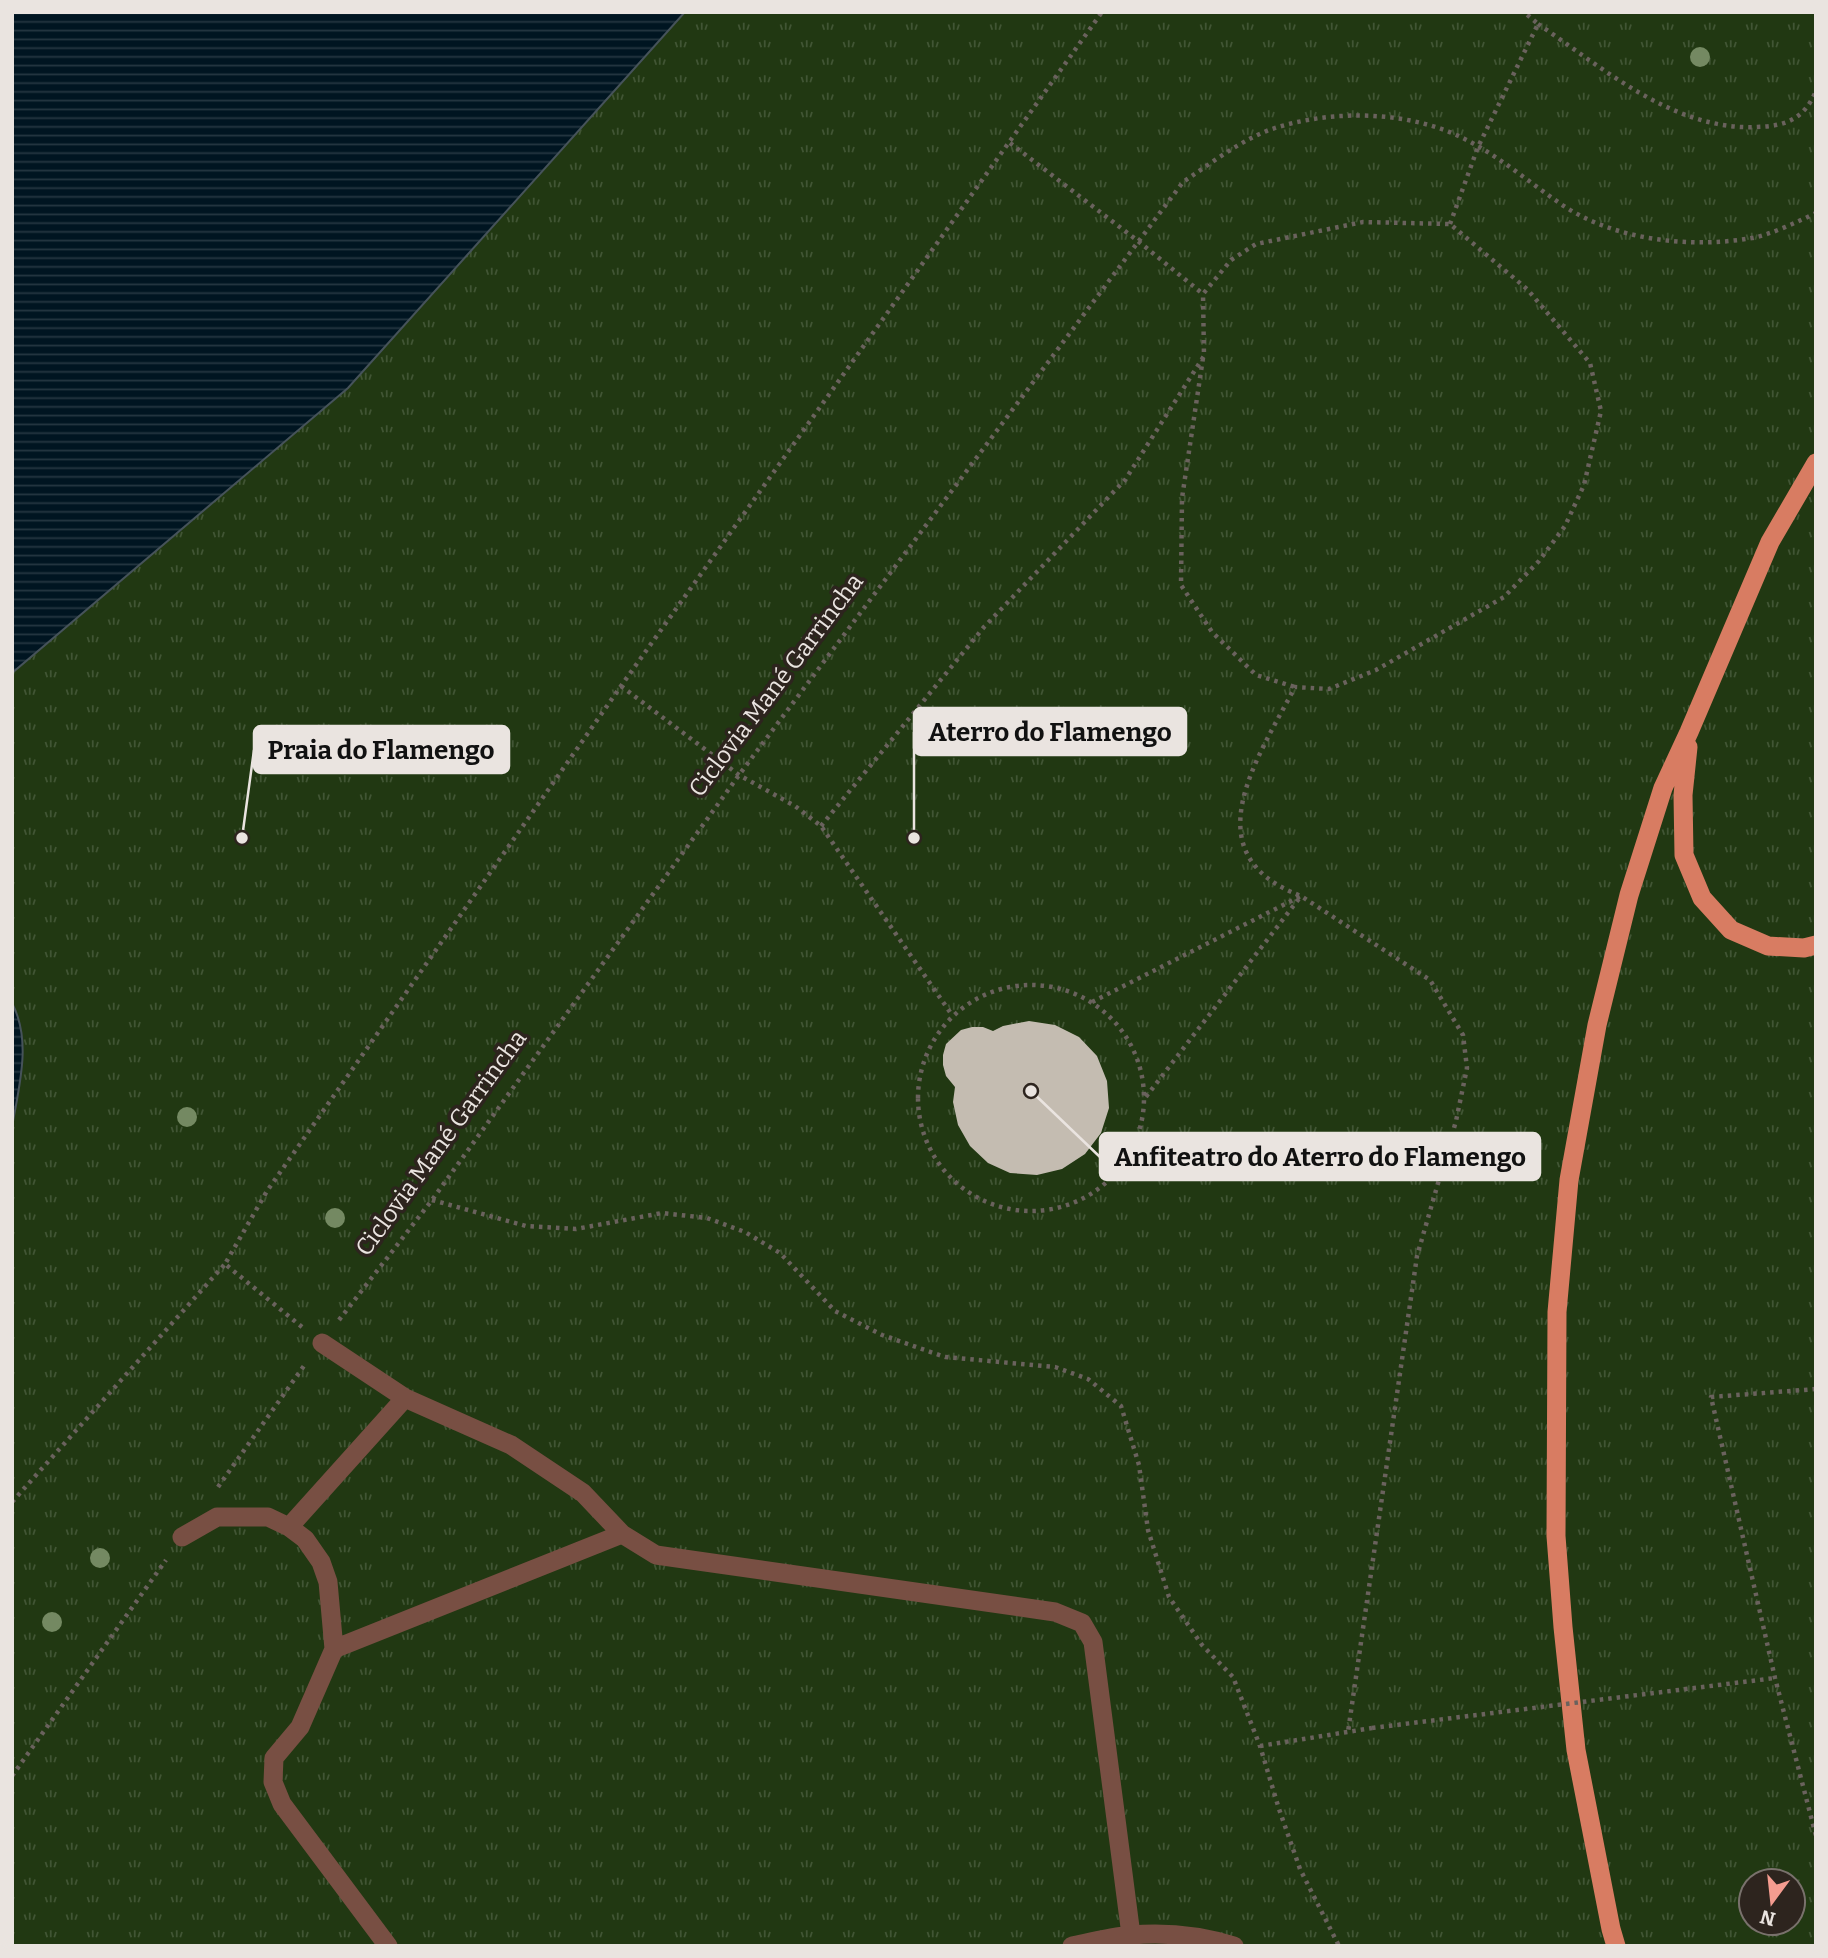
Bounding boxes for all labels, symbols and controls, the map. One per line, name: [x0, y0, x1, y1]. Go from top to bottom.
street label: Ciclovia Mané Garrincha: [683, 568, 869, 802]
callout: Aterro do Flamengo: [914, 708, 1186, 755]
text: Aterro do Flamengo: [928, 717, 1172, 748]
callout: Praia do Flamengo: [254, 726, 509, 773]
text: Praia do Flamengo: [268, 735, 494, 766]
street label: Ciclovia Mané Garrincha: [350, 1025, 532, 1261]
callout: Anfiteatro do Aterro do Flamengo: [1100, 1133, 1540, 1180]
text: Anfiteatro do Aterro do Flamengo: [1114, 1142, 1526, 1173]
north arrow: [1737, 1867, 1807, 1937]
text: N: [1757, 1905, 1778, 1931]

